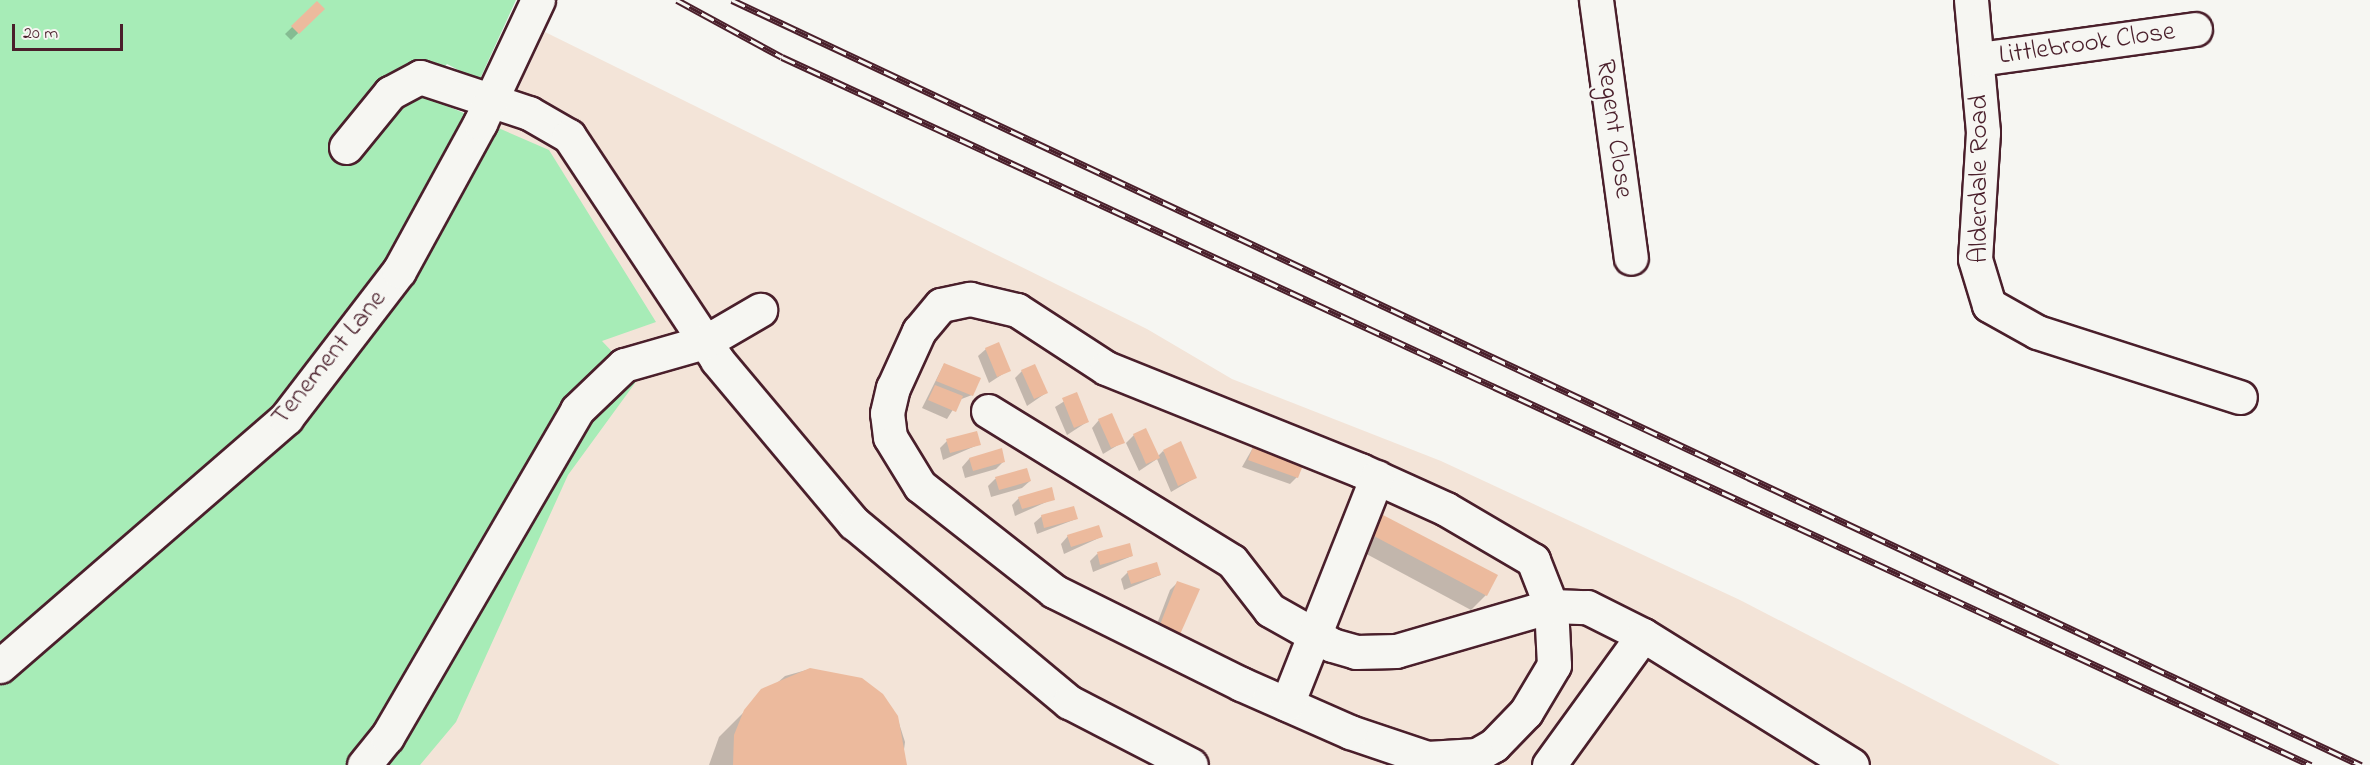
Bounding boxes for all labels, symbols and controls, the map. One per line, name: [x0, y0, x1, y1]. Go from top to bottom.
scale bar: [15, 12, 126, 50]
street label: Littlebrook Close: [1997, 16, 2177, 72]
text: 20 m: [23, 21, 58, 47]
street label: Regent Close: [1588, 58, 1640, 200]
street label: Alderdale Road: [1964, 95, 1996, 263]
street label: Tenement Lane: [264, 284, 394, 432]

